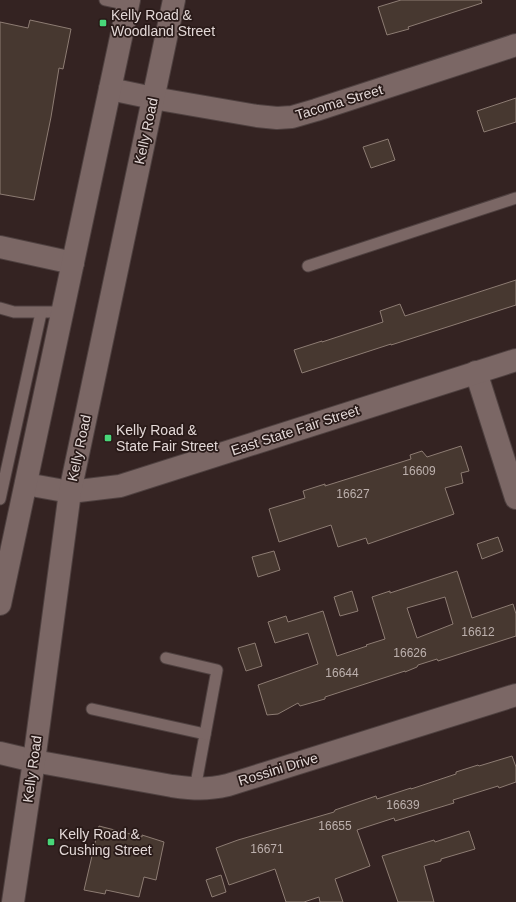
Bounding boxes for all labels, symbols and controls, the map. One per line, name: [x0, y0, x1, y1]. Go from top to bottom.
place label: Kelly Road & Woodland Street: [111, 7, 215, 39]
marker: Kelly Road & Woodland Street: [98, 18, 108, 28]
street label: Tacoma Street: [294, 81, 385, 123]
street label: Kelly Road: [131, 96, 161, 166]
street label: East State Fair Street: [229, 402, 361, 458]
street label: Kelly Road: [64, 413, 94, 483]
place label: Kelly Road & State Fair Street: [116, 422, 218, 454]
marker: Kelly Road & State Fair Street: [103, 433, 113, 443]
house number: 16609: [402, 464, 436, 478]
house number: 16627: [336, 487, 370, 501]
house number: 16612: [461, 625, 495, 639]
house number: 16626: [393, 646, 427, 660]
house number: 16644: [325, 666, 359, 680]
street label: Kelly Road: [19, 734, 45, 804]
street label: Rossini Drive: [236, 749, 320, 789]
house number: 16639: [386, 798, 420, 812]
house number: 16655: [318, 819, 352, 833]
place label: Kelly Road & Cushing Street: [59, 826, 152, 858]
marker: Kelly Road & Cushing Street: [46, 837, 56, 847]
house number: 16671: [250, 842, 284, 856]

